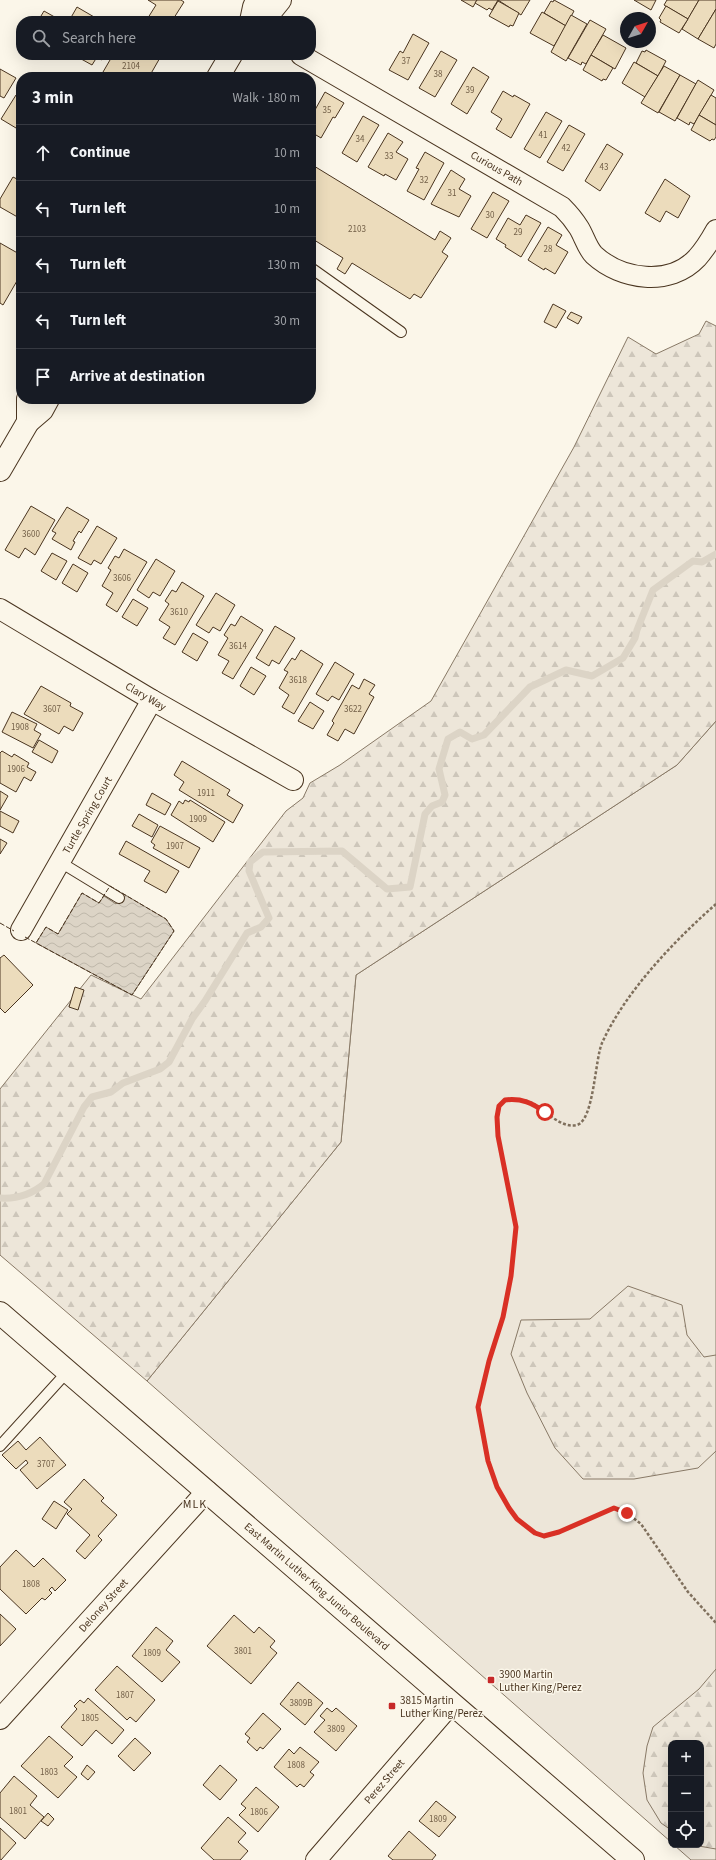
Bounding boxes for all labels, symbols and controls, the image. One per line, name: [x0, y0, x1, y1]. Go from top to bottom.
north arrow: [620, 12, 656, 48]
search box: [16, 16, 316, 60]
icon: search: [30, 27, 52, 49]
text: Search here: [62, 28, 136, 49]
house number: 37: [402, 55, 411, 68]
house number: 2104: [122, 60, 140, 73]
house number: 38: [434, 68, 443, 81]
house number: 39: [466, 84, 475, 97]
text: 3 min: [32, 86, 73, 110]
text: Walk · 180 m: [232, 89, 300, 107]
house number: 35: [323, 104, 332, 117]
house number: 41: [539, 129, 547, 142]
house number: 34: [356, 133, 365, 146]
icon: ahead: [32, 142, 54, 164]
text: Continue: [70, 142, 130, 163]
house number: 42: [562, 142, 571, 155]
text: 10 m: [274, 144, 300, 162]
street label: Curious Path: [468, 147, 526, 190]
house number: 33: [385, 150, 394, 163]
house number: 43: [600, 161, 609, 174]
house number: 32: [420, 174, 429, 187]
house number: 31: [448, 187, 456, 200]
icon: left: [32, 198, 54, 220]
text: Turn left: [70, 198, 126, 219]
text: 10 m: [274, 200, 300, 218]
house number: 30: [486, 209, 495, 222]
house number: 2103: [348, 223, 366, 236]
house number: 29: [514, 226, 523, 239]
house number: 28: [544, 243, 553, 256]
icon: left: [32, 254, 54, 276]
text: Turn left: [70, 254, 126, 275]
text: 130 m: [267, 256, 300, 274]
icon: left: [32, 310, 54, 332]
text: Turn left: [70, 310, 126, 331]
text: 30 m: [274, 312, 300, 330]
icon: arrive: [32, 366, 54, 388]
text: Arrive at destination: [70, 366, 205, 387]
house number: 3600: [22, 528, 40, 541]
house number: 3606: [113, 572, 131, 585]
house number: 3610: [170, 606, 188, 619]
house number: 3614: [229, 640, 247, 653]
house number: 3618: [289, 674, 307, 687]
street label: Clary Way: [122, 679, 169, 714]
house number: 3607: [43, 703, 61, 716]
house number: 3622: [344, 703, 362, 716]
house number: 1908: [11, 721, 29, 734]
house number: 1906: [7, 763, 25, 776]
street label: Turtle Spring Court: [59, 773, 116, 857]
house number: 1911: [197, 787, 215, 800]
house number: 1909: [189, 813, 207, 826]
house number: 1907: [166, 840, 184, 853]
route start: [536, 1103, 554, 1121]
house number: 3707: [37, 1458, 55, 1471]
district label: MLK: [183, 1496, 207, 1513]
route end: [618, 1504, 636, 1522]
street label: East Martin Luther King Junior Boulevard: [241, 1519, 392, 1654]
street label: Deloney Street: [75, 1575, 132, 1635]
house number: 1808: [22, 1578, 40, 1591]
house number: 3801: [234, 1645, 252, 1658]
house number: 1809: [143, 1647, 161, 1660]
place label: 3900 Martin Luther King/Perez: [499, 1667, 582, 1695]
marker: 3900 Martin Luther King/Perez: [486, 1675, 496, 1685]
house number: 1807: [116, 1689, 134, 1702]
place label: 3815 Martin Luther King/Perez: [400, 1693, 483, 1721]
house number: 3809B: [289, 1697, 313, 1710]
marker: 3815 Martin Luther King/Perez: [387, 1701, 397, 1711]
house number: 1805: [81, 1712, 99, 1725]
house number: 3809: [327, 1723, 345, 1736]
map controls: [668, 1740, 704, 1848]
button: +: [668, 1740, 704, 1776]
street label: Perez Street: [361, 1755, 408, 1807]
house number: 1808: [287, 1759, 305, 1772]
house number: 1803: [40, 1766, 58, 1779]
button: −: [668, 1776, 704, 1812]
house number: 1801: [9, 1805, 27, 1818]
house number: 1806: [250, 1806, 268, 1819]
button: locate: [668, 1812, 704, 1848]
house number: 1809: [429, 1813, 447, 1826]

